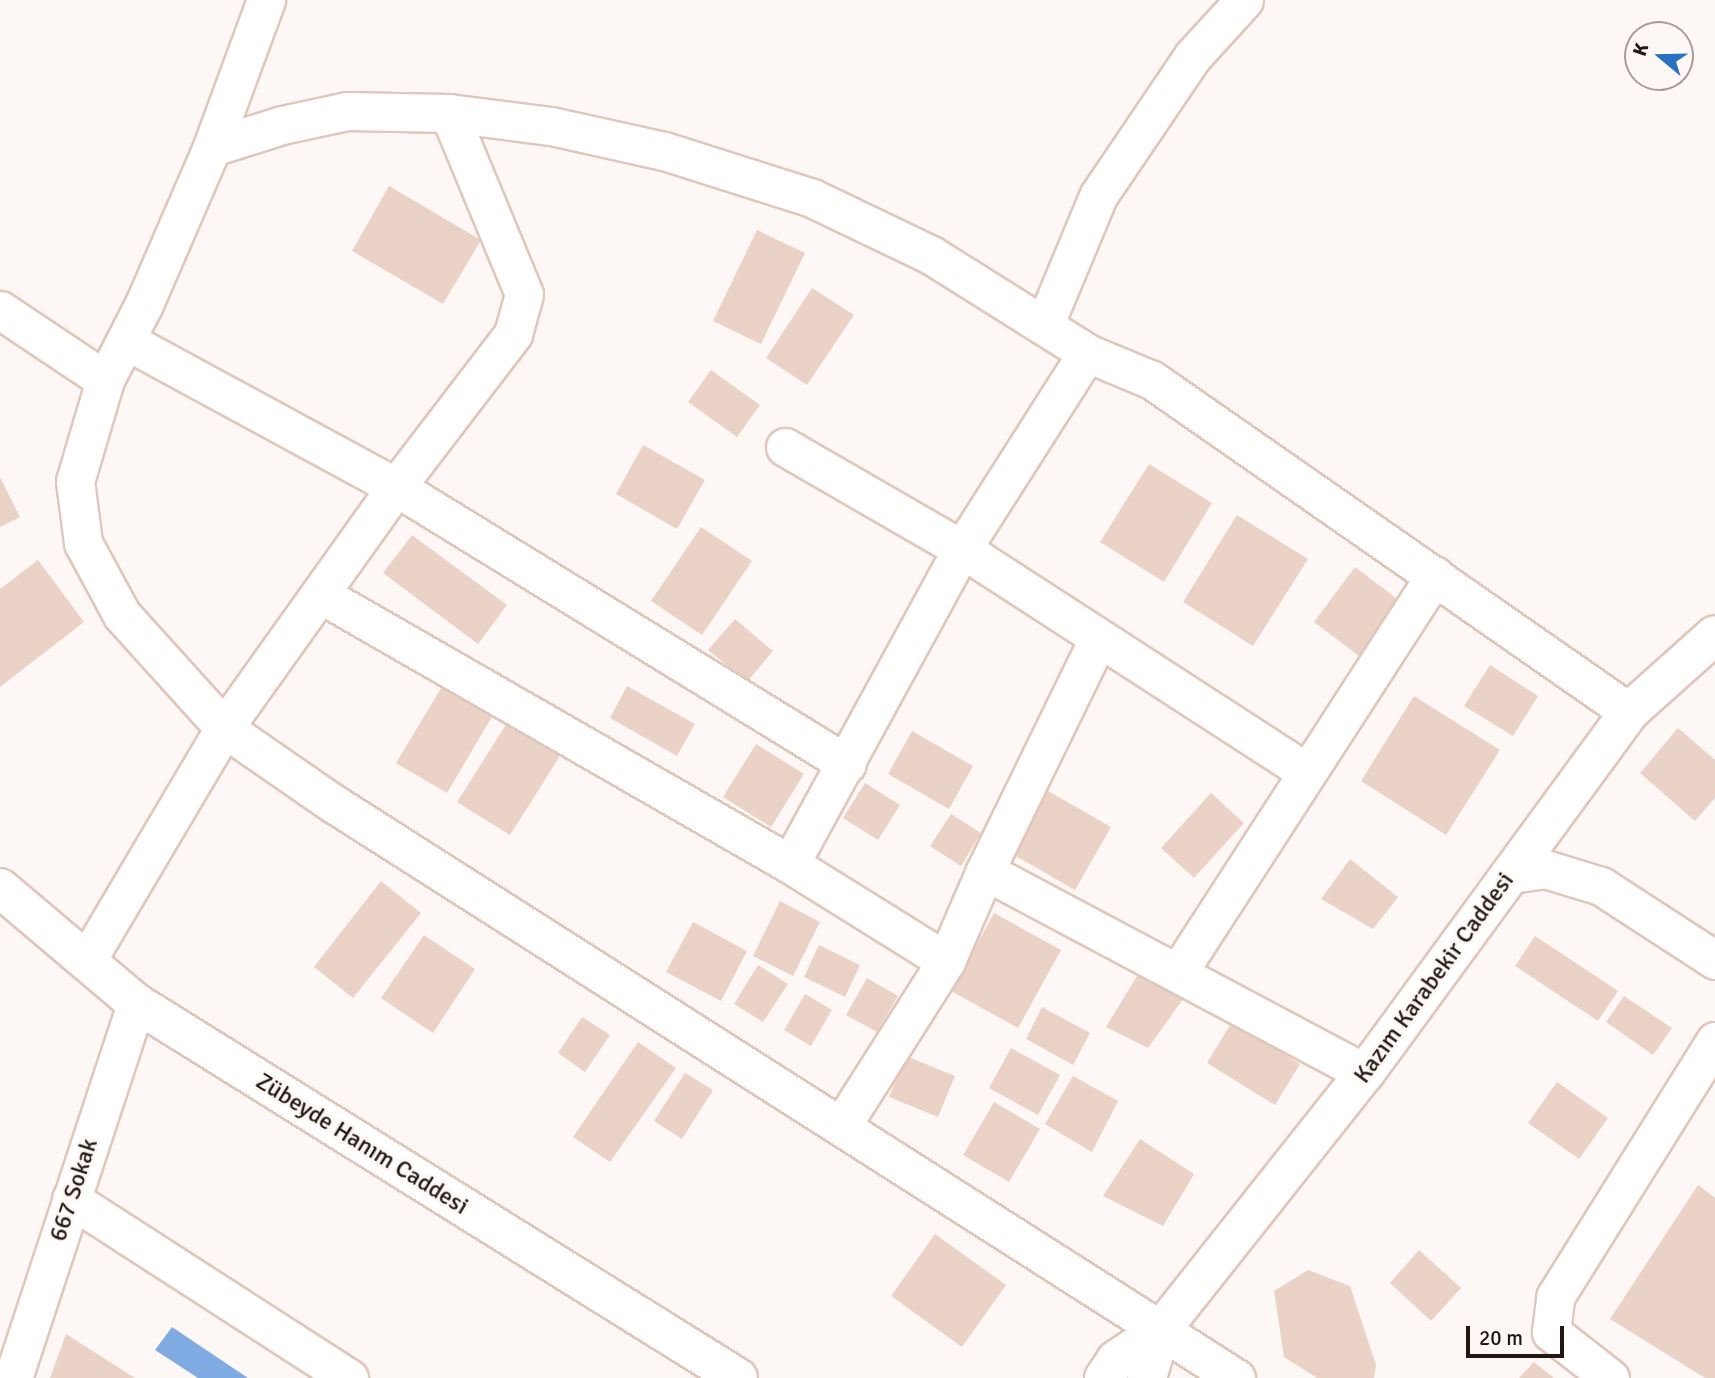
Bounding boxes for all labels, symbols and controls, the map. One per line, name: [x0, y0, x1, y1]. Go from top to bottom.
north arrow: [1624, 21, 1694, 91]
text: K: [1628, 40, 1654, 59]
street label: Kazım Karabekir Caddesi: [1348, 867, 1520, 1089]
street label: Zübeyde Hanım Caddesi: [251, 1067, 473, 1221]
street label: 667 Sokak: [44, 1135, 104, 1245]
scale bar: [1470, 1312, 1568, 1356]
text: 20 m: [1479, 1325, 1523, 1351]

